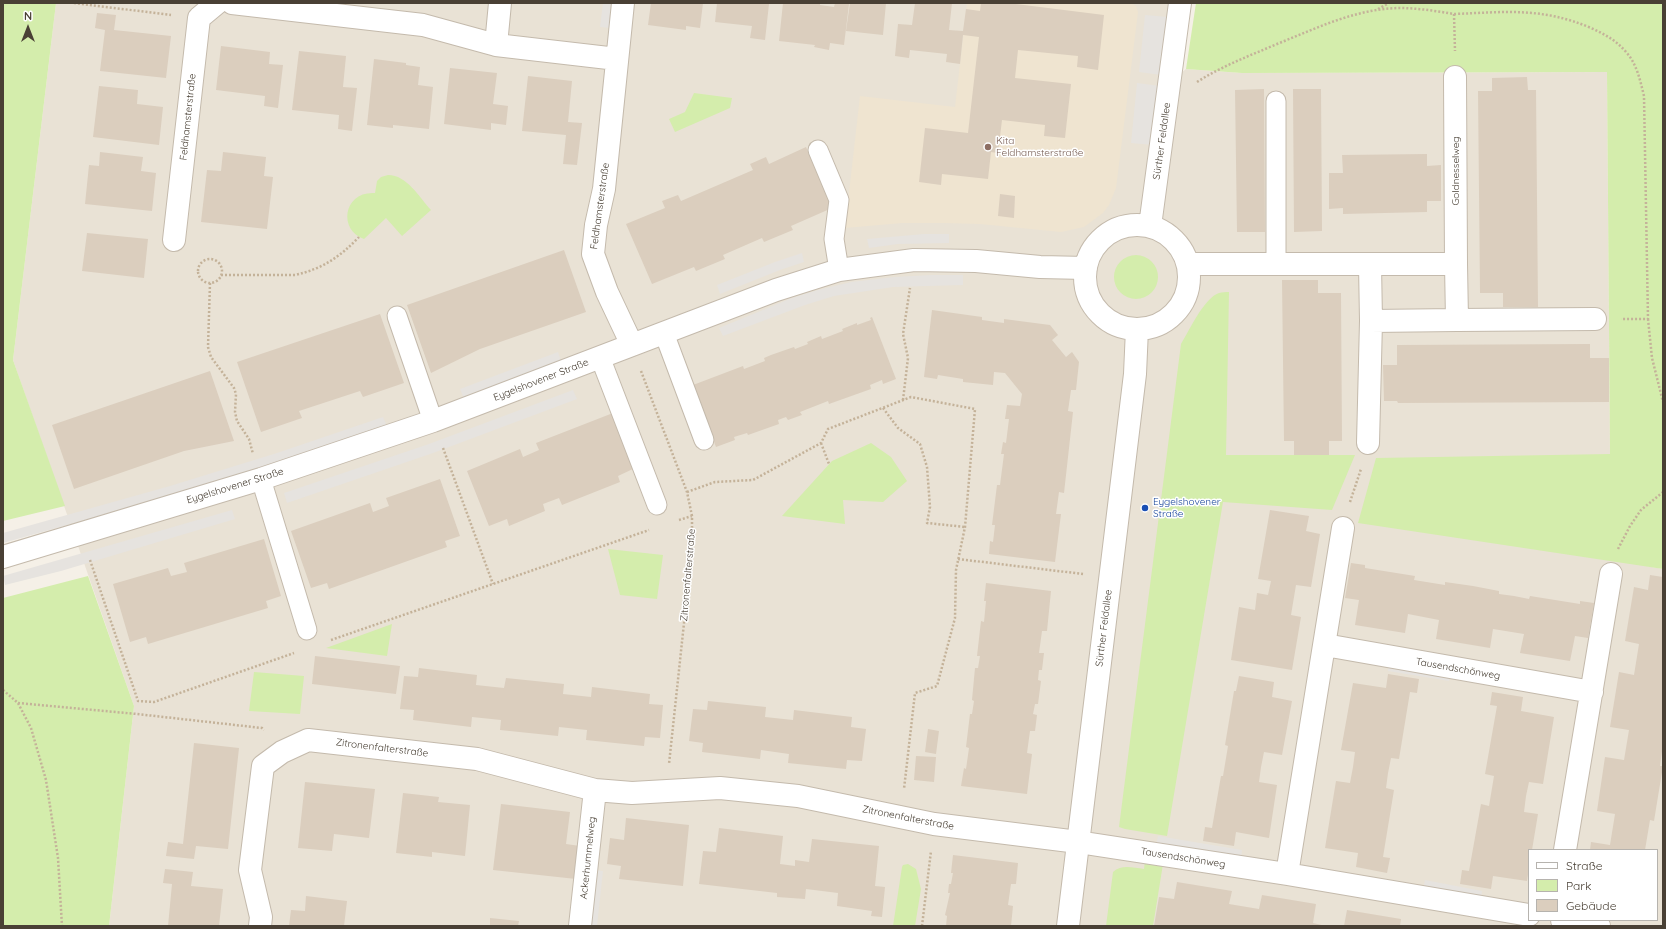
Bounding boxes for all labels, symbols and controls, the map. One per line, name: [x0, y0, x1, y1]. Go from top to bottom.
north arrow: [8, 8, 48, 48]
text: N: [24, 9, 32, 23]
street label: Feldhamsterstraße: [177, 73, 199, 161]
street label: Sürther Feldallee: [1151, 102, 1173, 180]
place label: Kita Feldhamsterstraße: [996, 135, 1083, 158]
street label: Goldnesselweg: [1450, 136, 1462, 206]
marker: Kita Feldhamsterstraße: [983, 142, 993, 152]
street label: Feldhamsterstraße: [588, 162, 612, 250]
street label: Eygelshovener Straße: [492, 356, 590, 404]
street label: Eygelshovener Straße: [185, 466, 285, 506]
place label: Eygelshovener Straße: [1153, 496, 1221, 520]
marker: Eygelshovener Straße: [1140, 503, 1150, 513]
street label: Zitronenfalterstraße: [678, 528, 698, 622]
street label: Sürther Feldallee: [1093, 589, 1115, 667]
street label: Tausendschönweg: [1415, 656, 1501, 682]
street label: Zitronenfalterstraße: [335, 736, 429, 760]
street label: Zitronenfalterstraße: [861, 803, 955, 833]
street label: Ackerhummelweg: [578, 816, 598, 900]
street label: Tausendschönweg: [1140, 845, 1226, 871]
legend: [1528, 849, 1658, 921]
text: Straße: [1566, 858, 1603, 873]
text: Park: [1566, 878, 1591, 893]
text: Gebäude: [1566, 898, 1616, 913]

